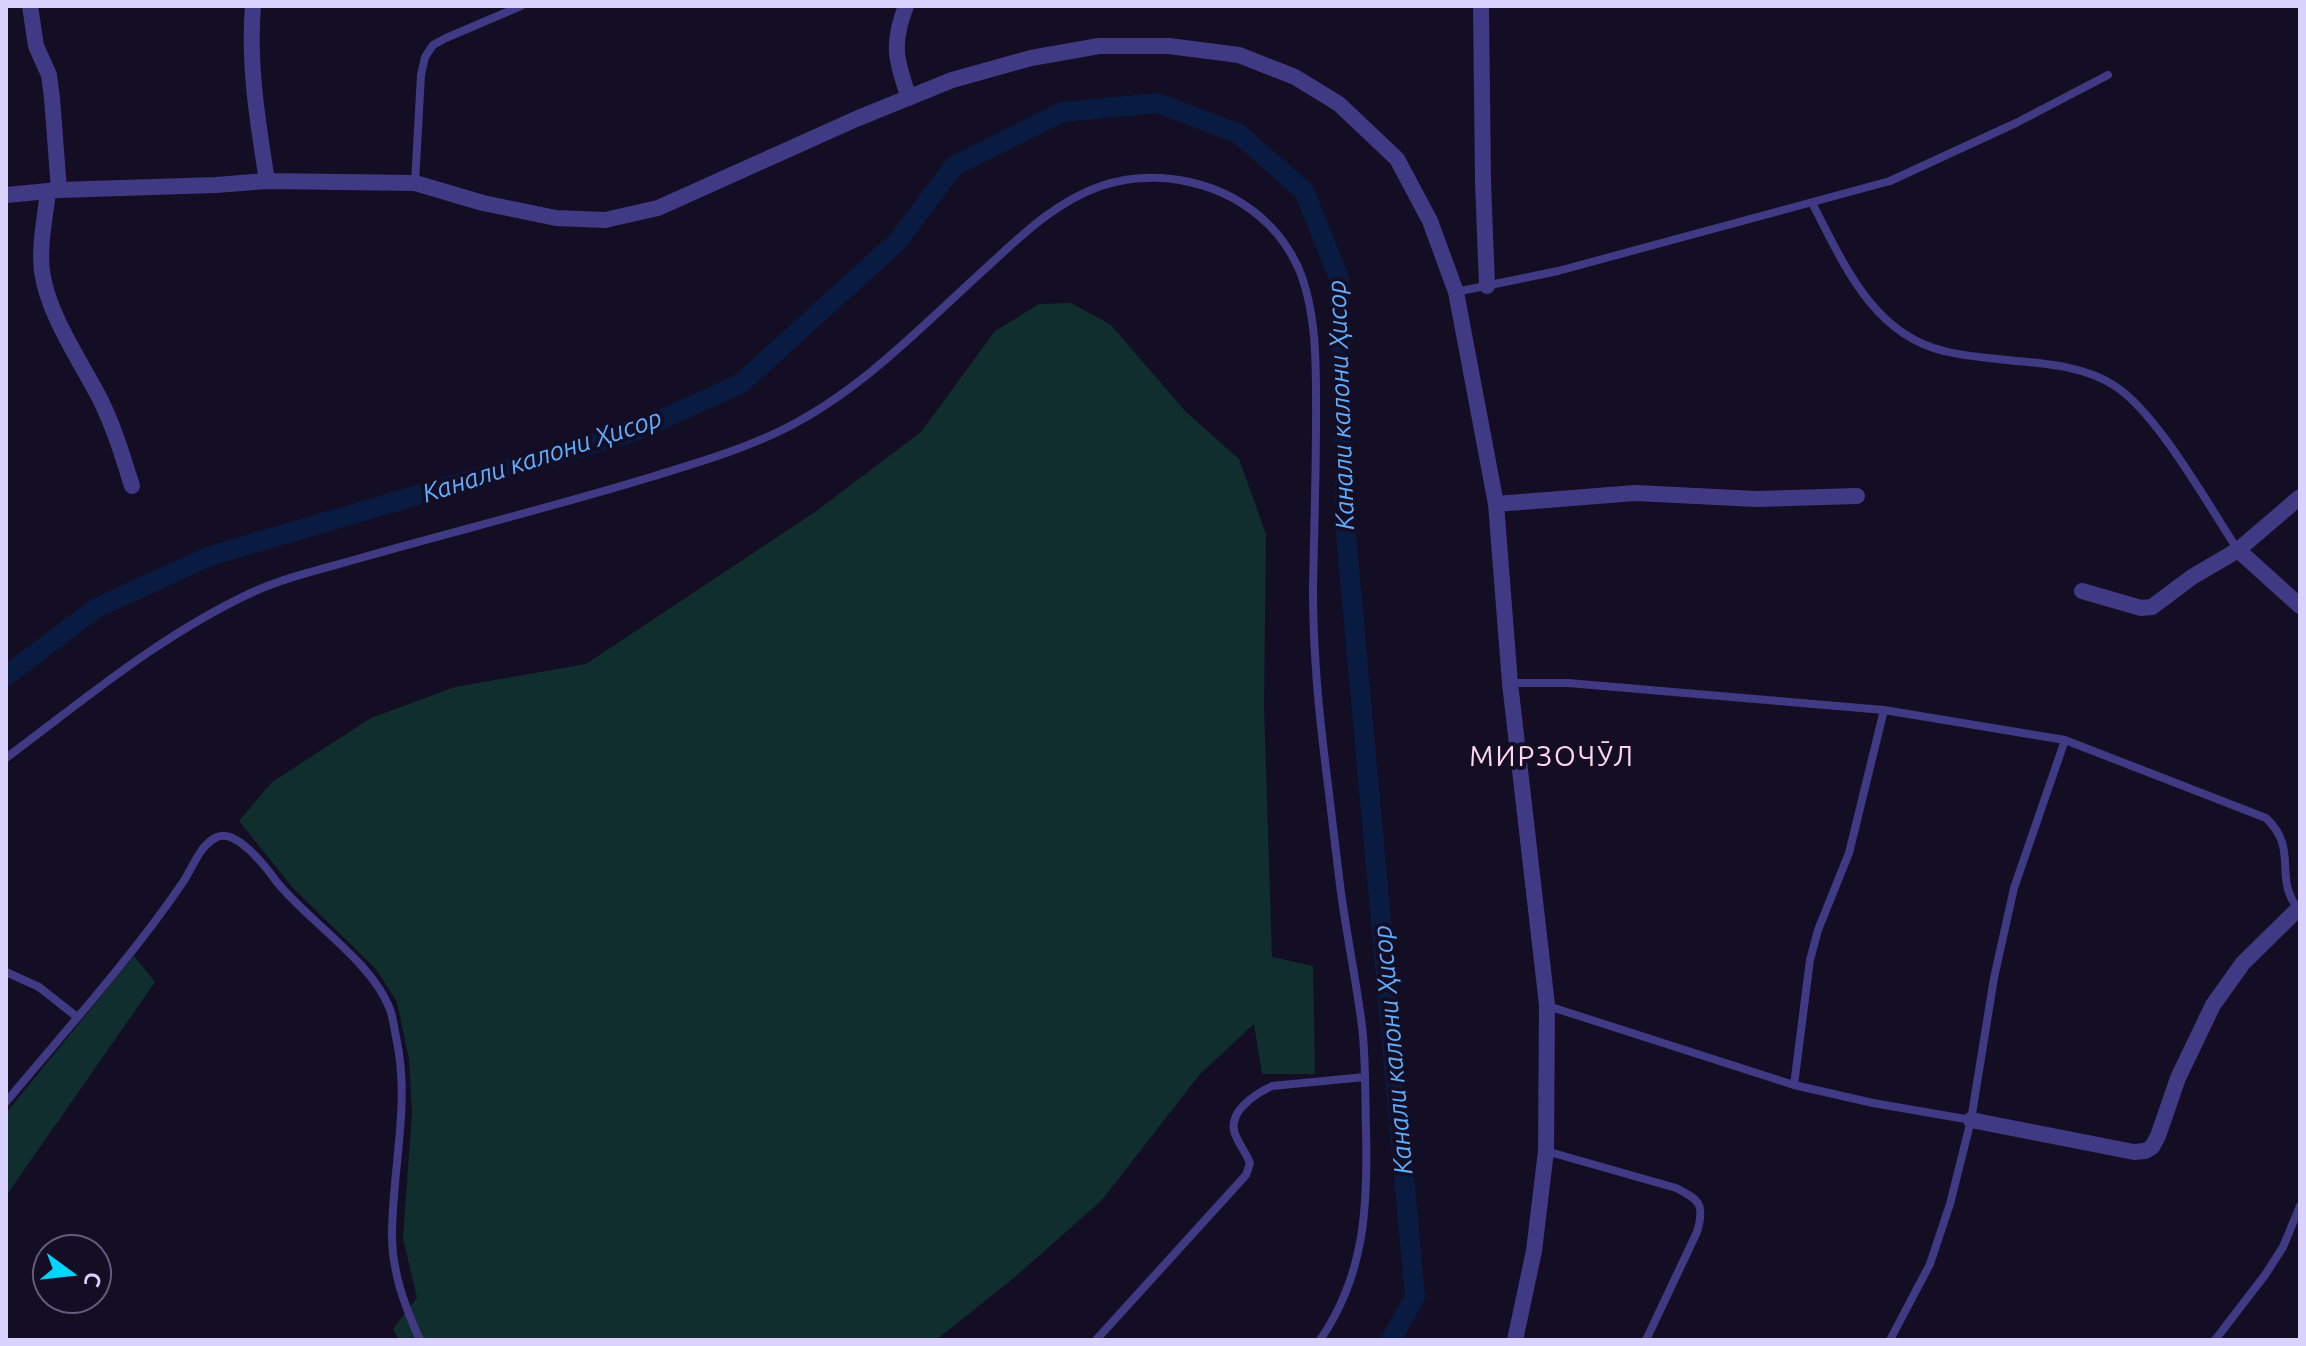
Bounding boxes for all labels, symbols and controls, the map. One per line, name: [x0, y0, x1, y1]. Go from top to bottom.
water label: Канали калони Ҳисор: [1321, 280, 1361, 530]
water label: Канали калони Ҳисор: [418, 403, 666, 509]
district label: МИРЗОЧӮЛ: [1469, 740, 1635, 774]
water label: Канали калони Ҳисор: [1367, 924, 1419, 1176]
north arrow: [32, 1234, 112, 1314]
text: С: [80, 1270, 108, 1290]

